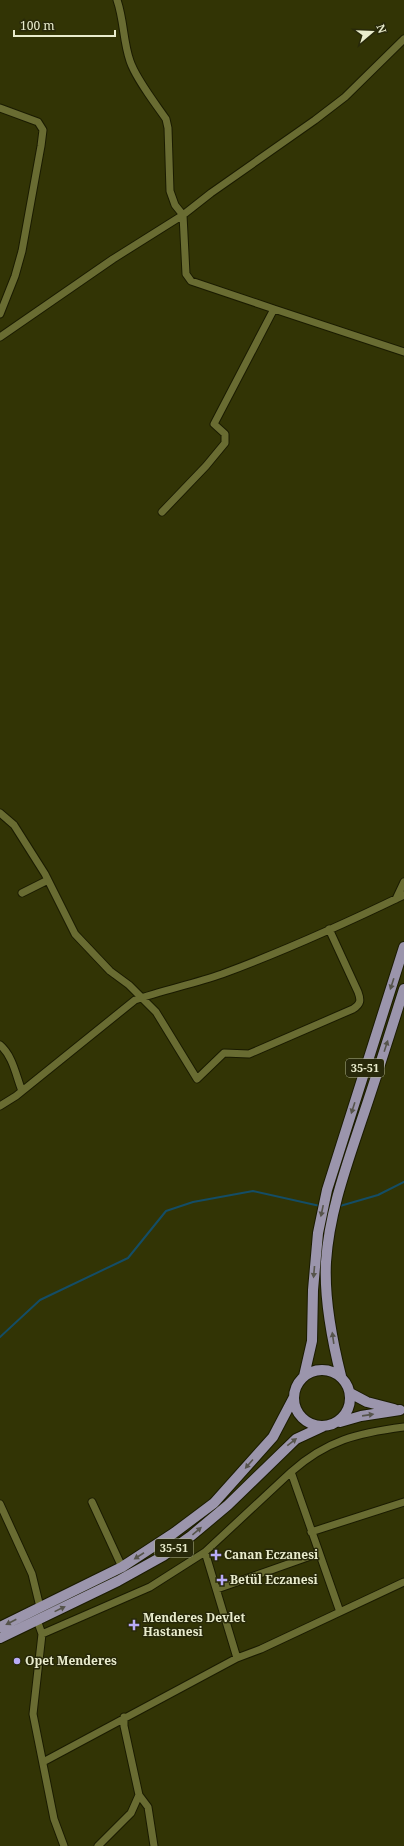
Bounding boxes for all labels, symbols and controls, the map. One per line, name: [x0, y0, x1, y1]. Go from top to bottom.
scale bar: [14, 12, 115, 38]
north arrow: [352, 12, 392, 52]
text: 100 m: [20, 17, 55, 34]
text: N: [373, 22, 391, 35]
one-way arrow: [389, 978, 395, 990]
one-way arrow: [384, 1039, 390, 1051]
road number: 35-51: [346, 1059, 384, 1077]
one-way arrow: [350, 1102, 356, 1114]
one-way arrow: [319, 1205, 325, 1217]
one-way arrow: [311, 1266, 318, 1278]
one-way arrow: [330, 1332, 336, 1344]
one-way arrow: [362, 1412, 375, 1418]
one-way arrow: [286, 1438, 297, 1446]
one-way arrow: [245, 1459, 254, 1469]
one-way arrow: [192, 1527, 203, 1536]
road number: 35-51: [155, 1539, 193, 1557]
place label: Canan Eczanesi: [224, 1546, 319, 1563]
marker: Canan Eczanesi: [211, 1550, 221, 1560]
one-way arrow: [133, 1552, 145, 1559]
place label: Betül Eczanesi: [230, 1571, 318, 1588]
marker: Betül Eczanesi: [217, 1575, 227, 1585]
one-way arrow: [54, 1606, 66, 1612]
place label: Menderes Devlet Hastanesi: [143, 1609, 245, 1640]
one-way arrow: [6, 1618, 17, 1625]
marker: Menderes Devlet Hastanesi: [128, 1619, 140, 1631]
place label: Opet Menderes: [25, 1652, 117, 1669]
marker: Opet Menderes: [12, 1656, 22, 1666]

